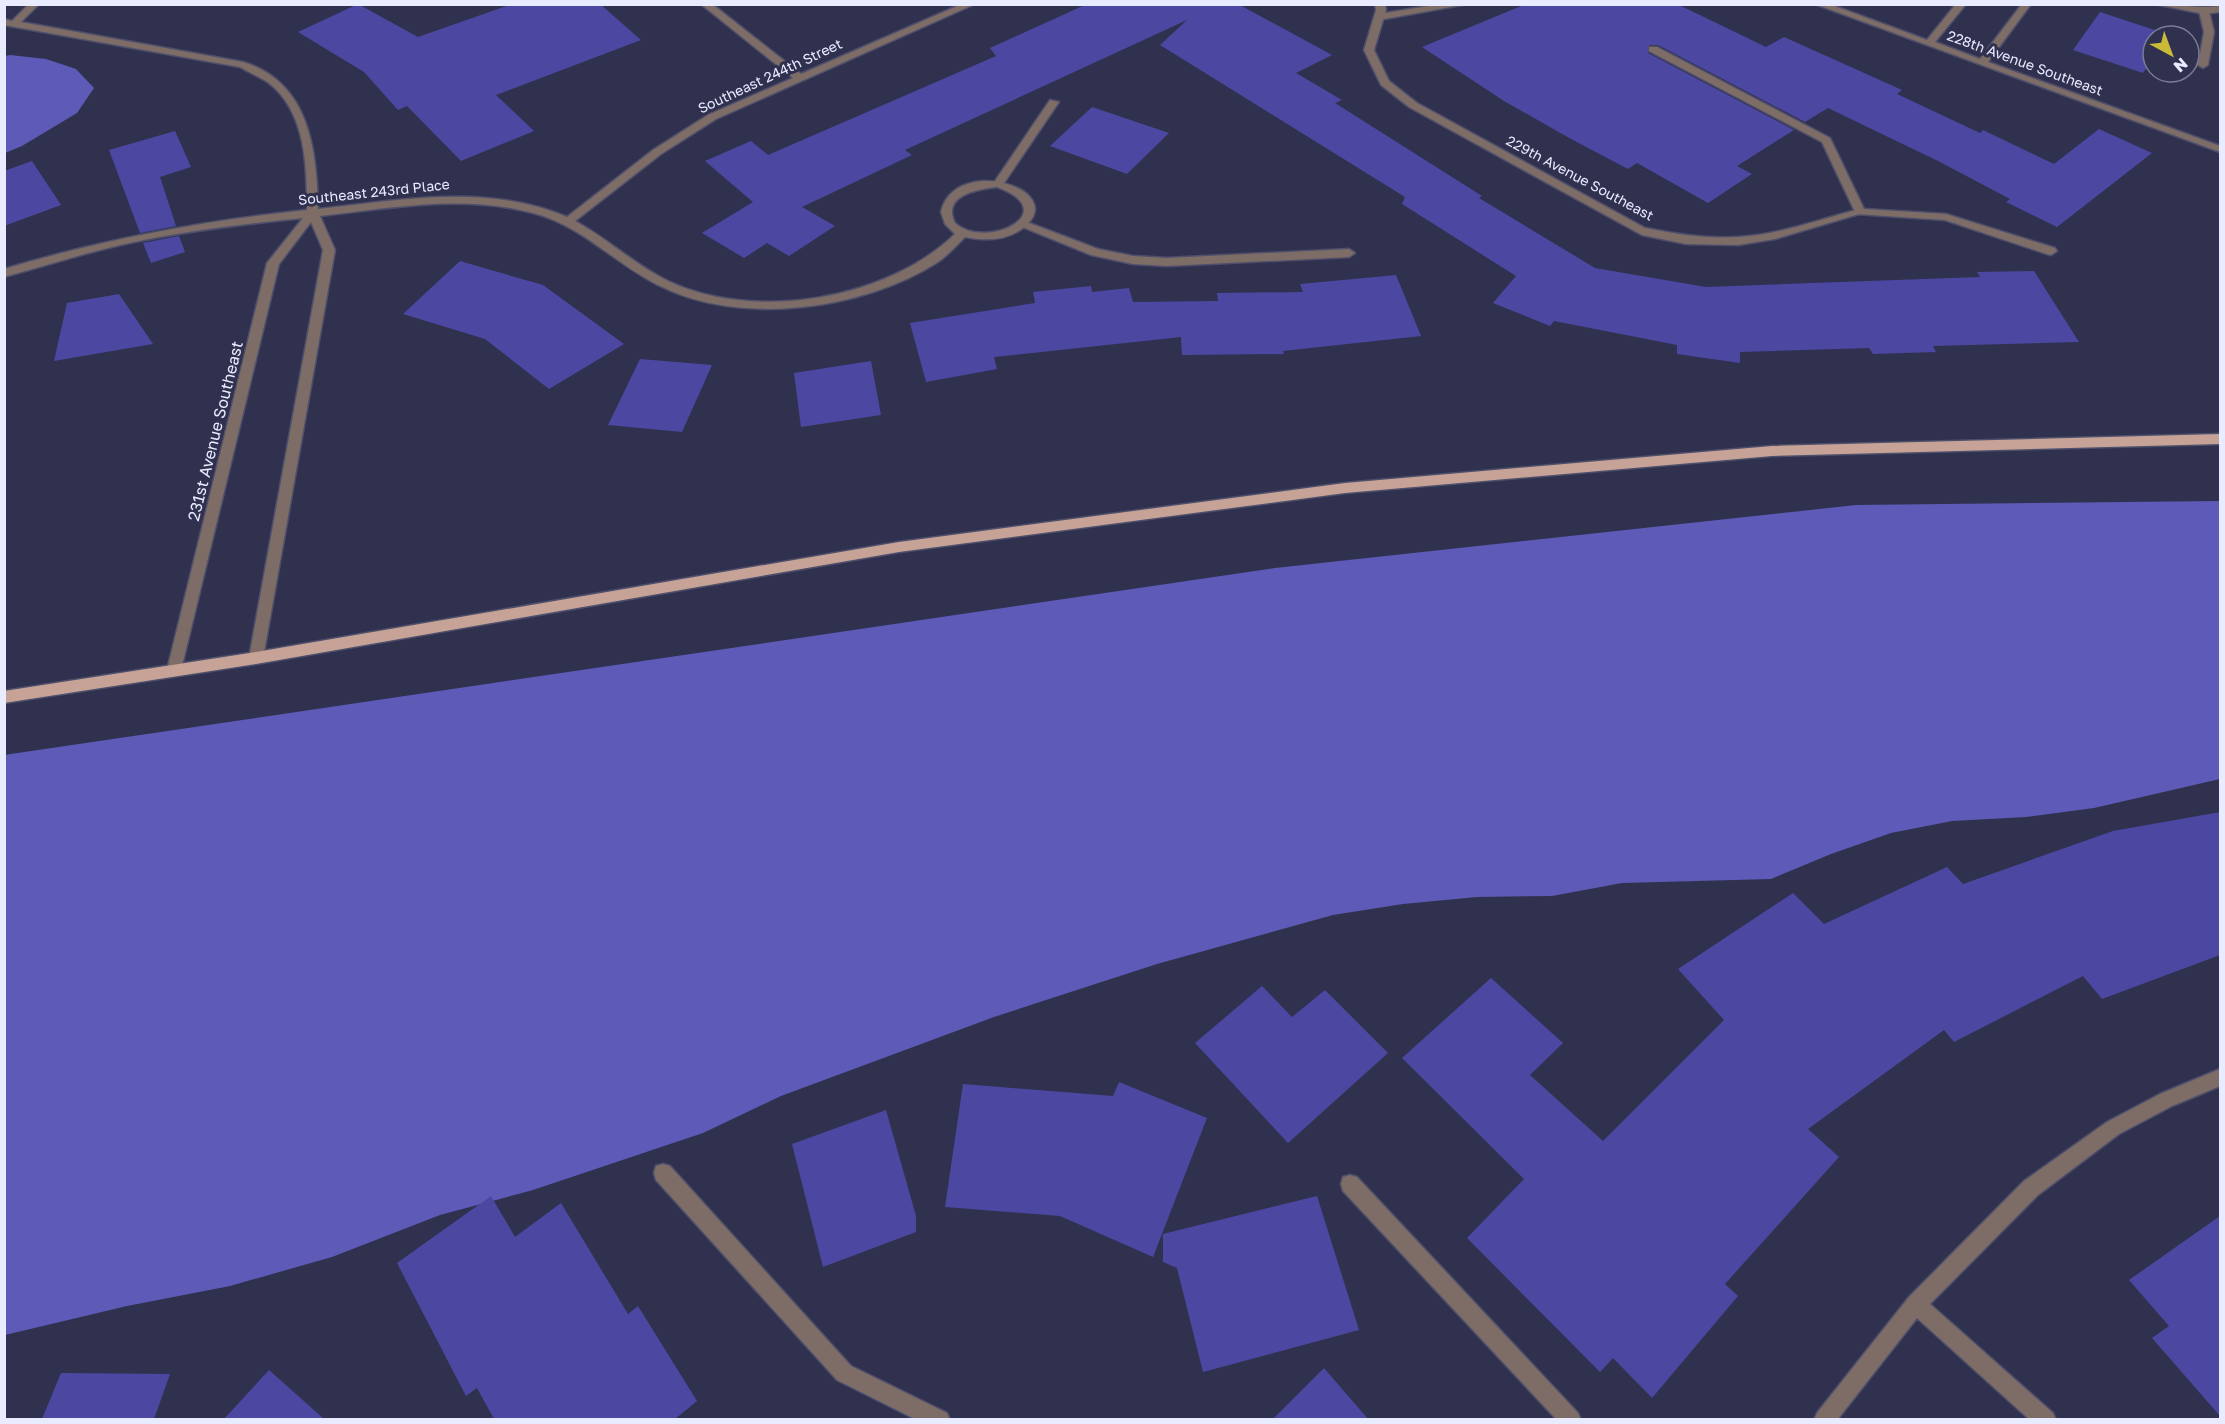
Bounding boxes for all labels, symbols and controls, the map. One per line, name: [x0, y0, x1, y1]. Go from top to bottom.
north arrow: [2141, 24, 2201, 84]
street label: 228th Avenue Southeast: [1945, 26, 2105, 99]
street label: Southeast 244th Street: [695, 35, 845, 116]
text: N: [2170, 54, 2192, 77]
street label: 229th Avenue Southeast: [1504, 131, 1657, 224]
street label: Southeast 243rd Place: [297, 175, 451, 208]
street label: 231st Avenue Southeast: [183, 339, 247, 523]

